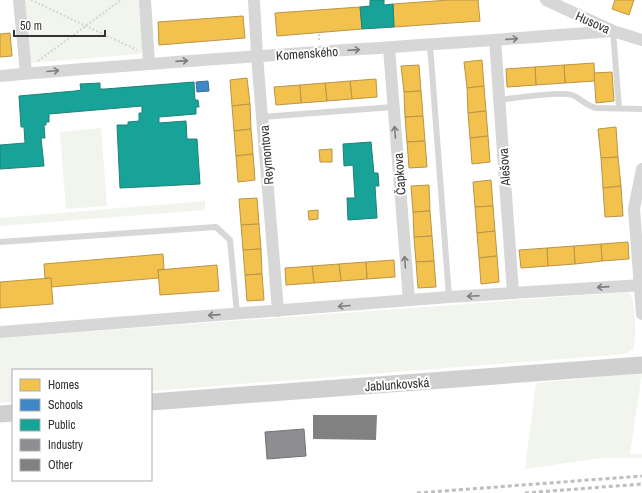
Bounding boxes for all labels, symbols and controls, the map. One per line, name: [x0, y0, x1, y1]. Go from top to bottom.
street label: Husova: [573, 7, 613, 38]
scale bar: [14, 12, 105, 38]
text: 50 m: [20, 18, 42, 34]
one-way arrow: [505, 35, 518, 43]
street label: Komenského: [275, 43, 339, 64]
one-way arrow: [347, 46, 360, 53]
one-way arrow: [175, 57, 188, 64]
one-way arrow: [46, 67, 59, 75]
street label: Reymontova: [255, 124, 278, 186]
one-way arrow: [392, 126, 399, 139]
street label: Alešova: [495, 147, 514, 187]
street label: Čapkova: [390, 152, 409, 196]
one-way arrow: [402, 256, 409, 269]
one-way arrow: [597, 284, 610, 291]
one-way arrow: [467, 292, 480, 299]
one-way arrow: [338, 302, 351, 309]
one-way arrow: [208, 311, 221, 319]
legend: [12, 369, 152, 481]
street label: Jablunkovská: [364, 374, 430, 395]
text: Homes: [48, 377, 79, 393]
text: Schools: [48, 397, 83, 413]
text: Public: [48, 417, 75, 433]
text: Industry: [48, 437, 83, 453]
text: Other: [48, 457, 73, 473]

